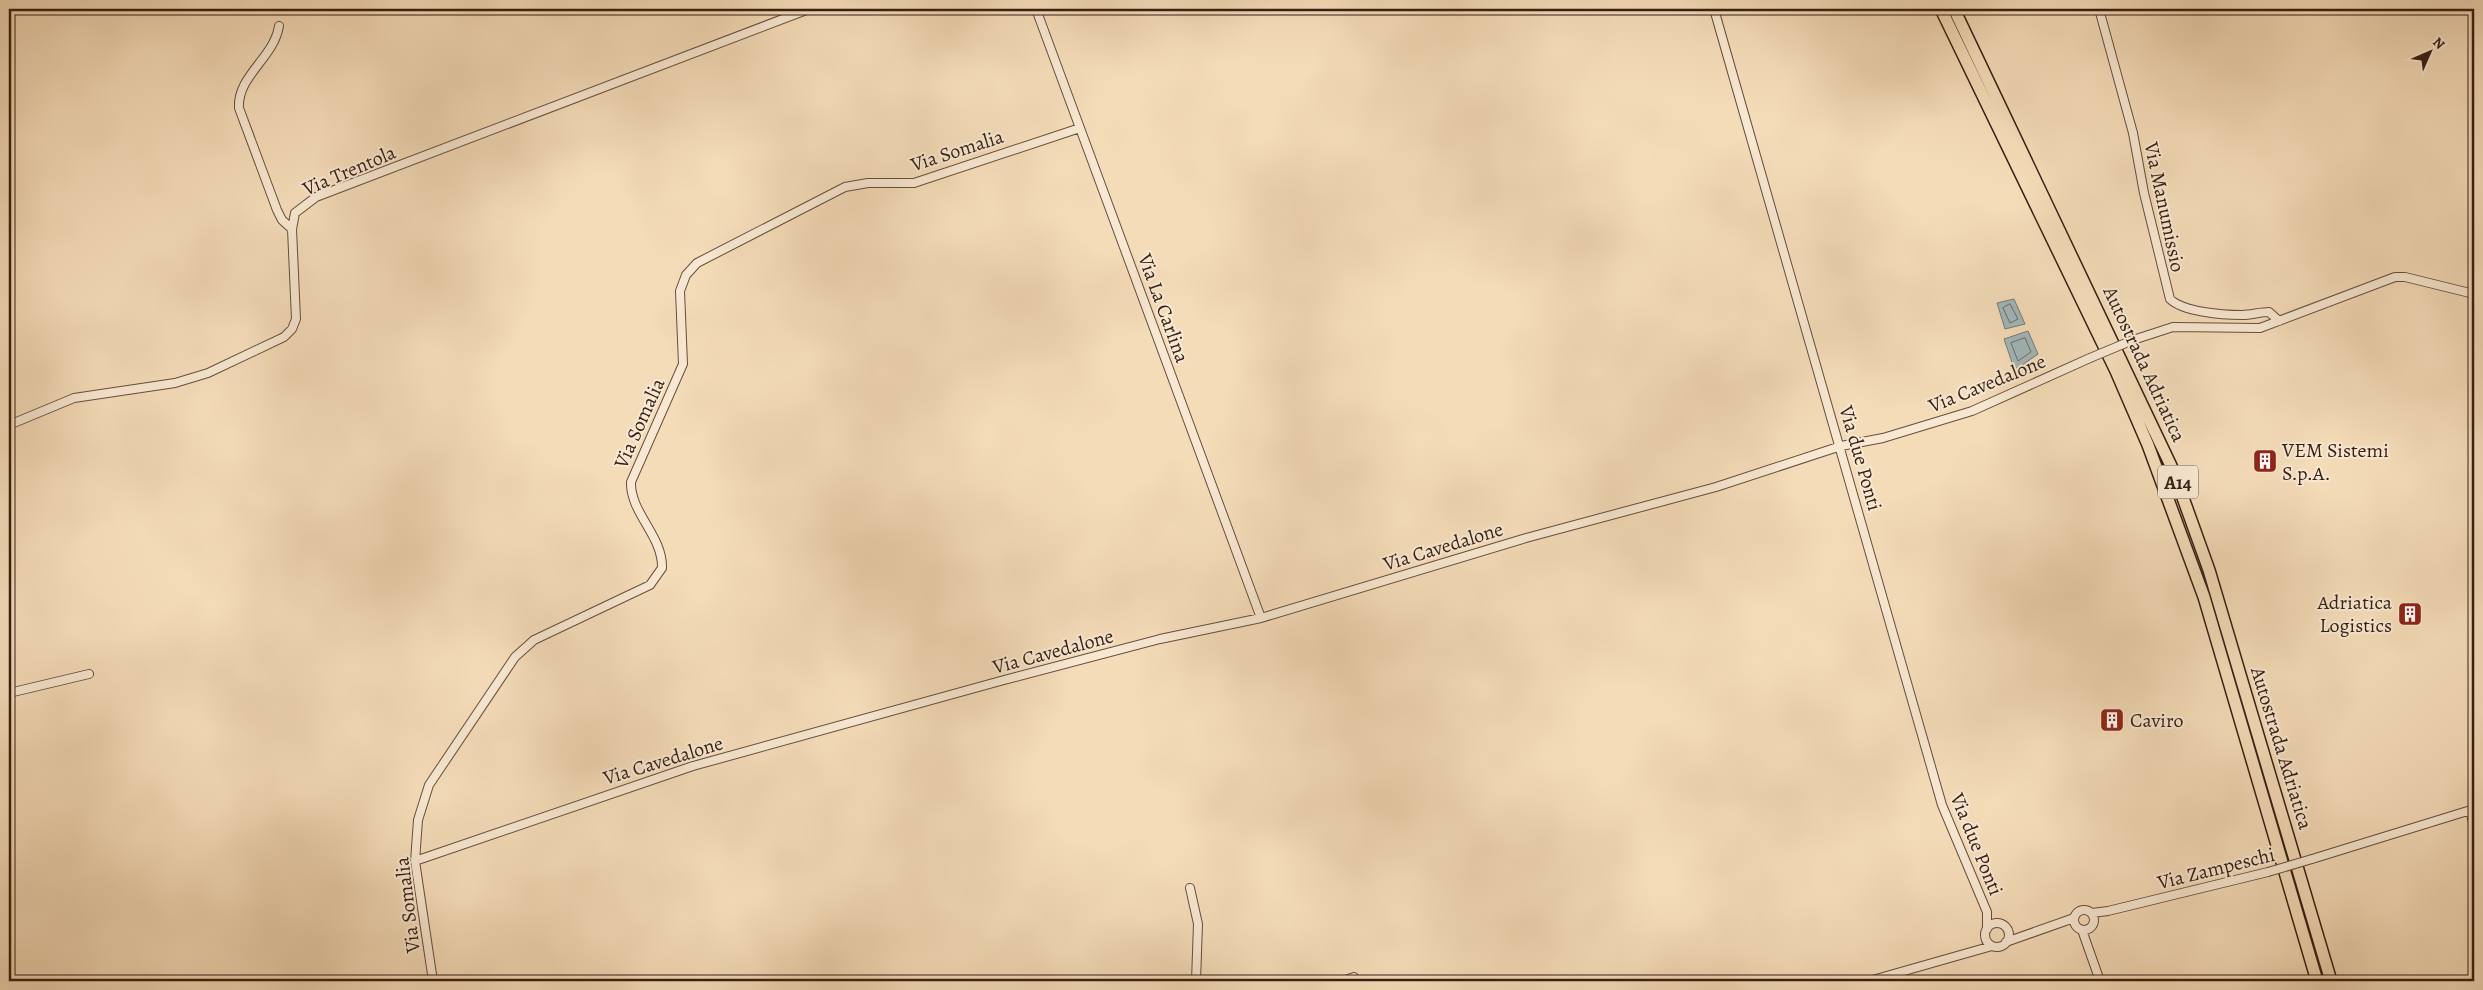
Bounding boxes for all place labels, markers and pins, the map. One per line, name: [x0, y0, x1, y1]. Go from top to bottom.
place label: VEM Sistemi S.p.A.: [2281, 437, 2389, 487]
building icon: VEM Sistemi S.p.A.: [2252, 448, 2278, 474]
place label: Adriatica Logistics: [2316, 589, 2393, 639]
building icon: Adriatica Logistics: [2397, 601, 2423, 627]
building icon: Caviro: [2099, 707, 2125, 733]
place label: Caviro: [2130, 707, 2183, 734]

